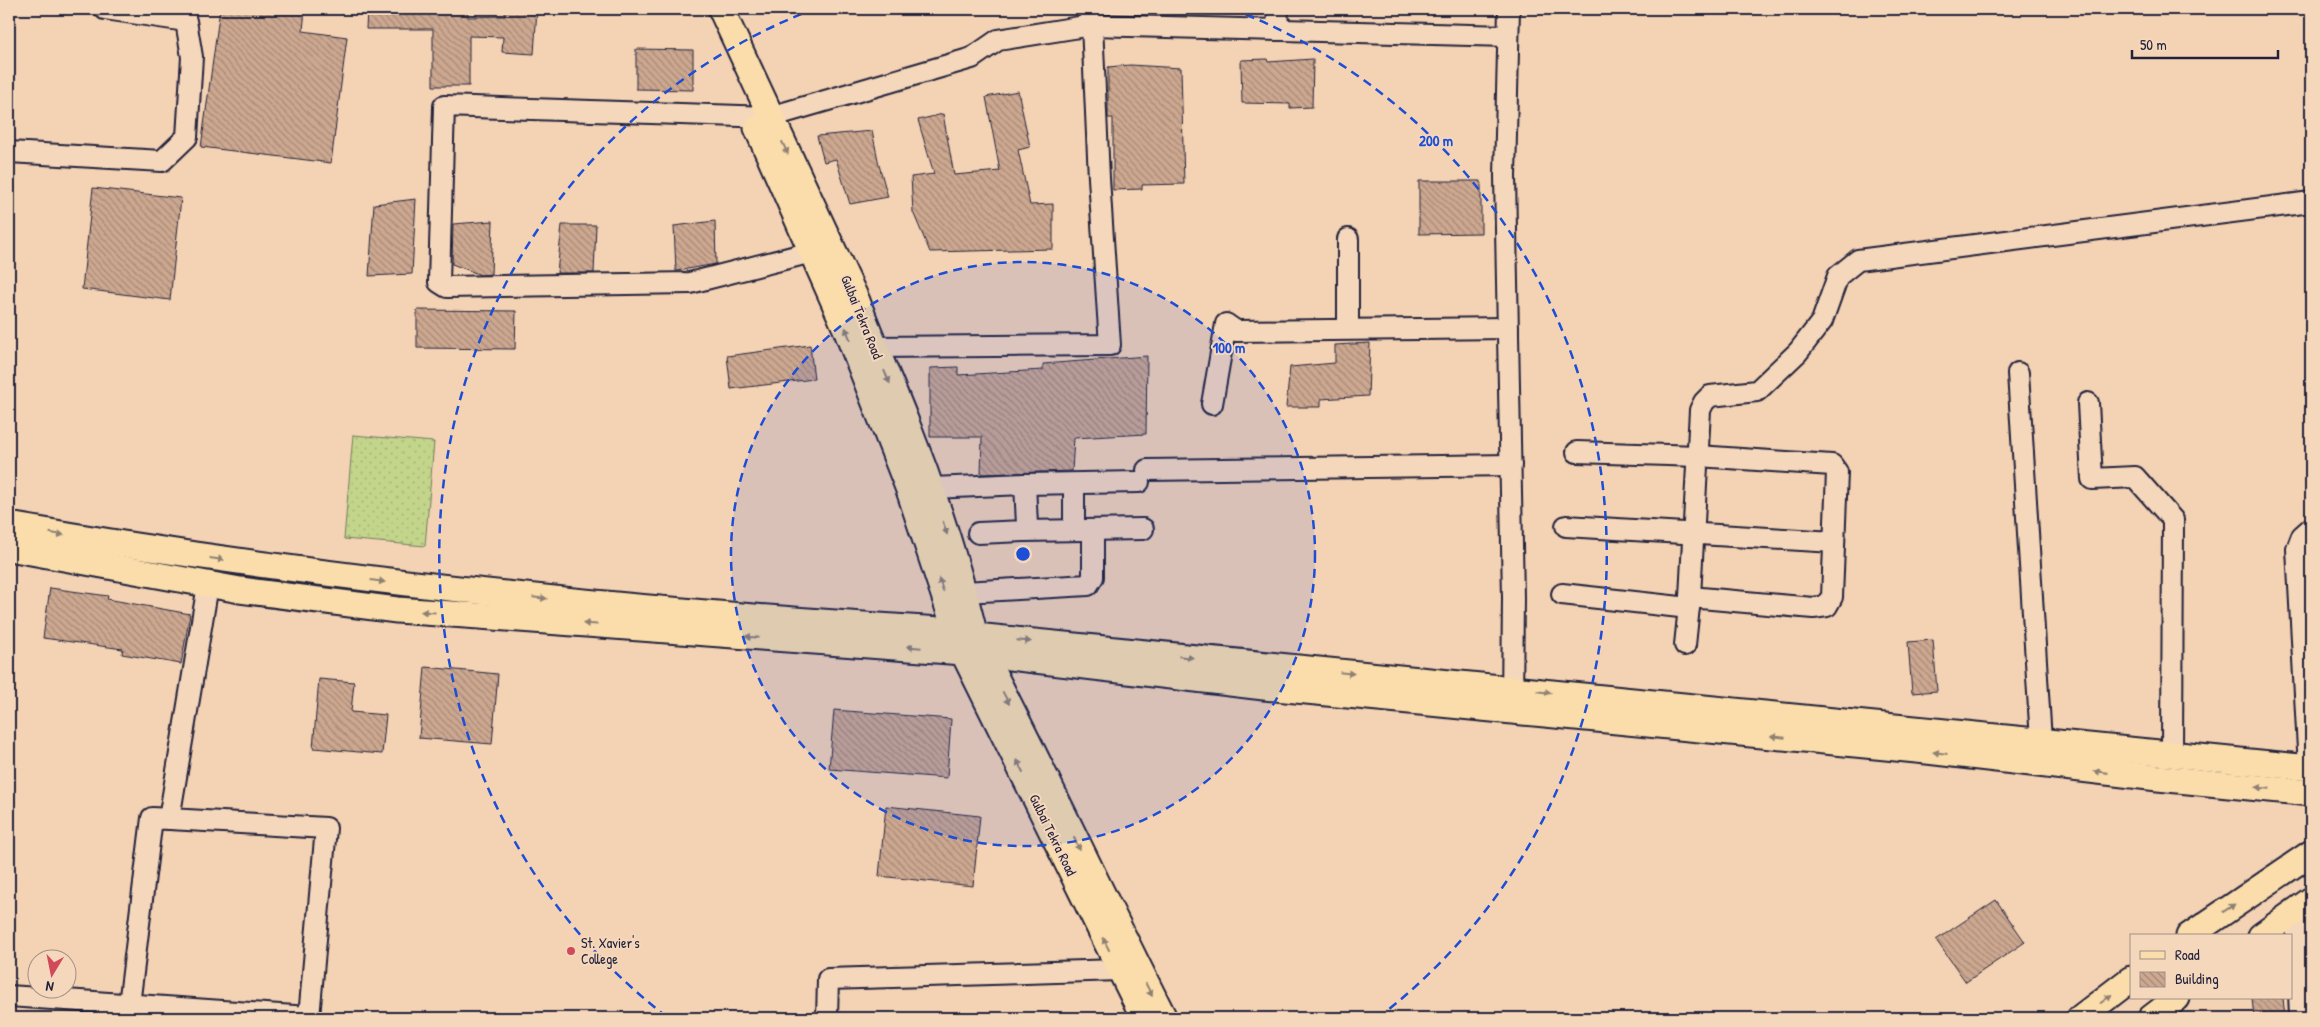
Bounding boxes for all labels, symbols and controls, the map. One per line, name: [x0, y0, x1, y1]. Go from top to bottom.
scale bar: [2132, 28, 2279, 60]
text: 50 m: [2140, 34, 2167, 55]
text: 200 m: [1419, 130, 1453, 151]
one-way arrow: [781, 141, 789, 156]
street label: Gulbai Tekra Road: [837, 272, 888, 362]
one-way arrow: [844, 326, 852, 341]
text: 100 m: [1213, 337, 1245, 358]
one-way arrow: [883, 370, 891, 384]
one-way arrow: [942, 521, 949, 536]
one-way arrow: [49, 530, 65, 538]
centre of rings: [1014, 545, 1032, 563]
one-way arrow: [210, 555, 226, 563]
one-way arrow: [371, 577, 387, 585]
one-way arrow: [936, 577, 944, 592]
one-way arrow: [532, 594, 548, 602]
one-way arrow: [420, 608, 436, 616]
one-way arrow: [582, 620, 598, 628]
one-way arrow: [744, 633, 760, 641]
one-way arrow: [1016, 637, 1032, 645]
one-way arrow: [906, 643, 922, 651]
one-way arrow: [1178, 653, 1194, 661]
one-way arrow: [1340, 669, 1356, 677]
one-way arrow: [1536, 688, 1552, 696]
one-way arrow: [1002, 691, 1010, 705]
one-way arrow: [1770, 733, 1786, 741]
one-way arrow: [1931, 749, 1947, 757]
one-way arrow: [1015, 759, 1023, 773]
one-way arrow: [2093, 768, 2109, 776]
one-way arrow: [2255, 784, 2271, 792]
street label: Gulbai Tekra Road: [1025, 791, 1082, 879]
one-way arrow: [1073, 837, 1081, 851]
one-way arrow: [2222, 903, 2236, 913]
place label: St. Xavier's College: [581, 933, 640, 969]
legend: [2130, 934, 2292, 1000]
one-way arrow: [1102, 936, 1110, 951]
text: Road: [2175, 944, 2200, 965]
marker: St. Xavier's College: [565, 945, 577, 957]
north arrow: [28, 950, 78, 1000]
text: Building: [2175, 968, 2219, 989]
text: N: [44, 977, 55, 997]
one-way arrow: [1145, 982, 1153, 997]
one-way arrow: [2099, 994, 2113, 1004]

